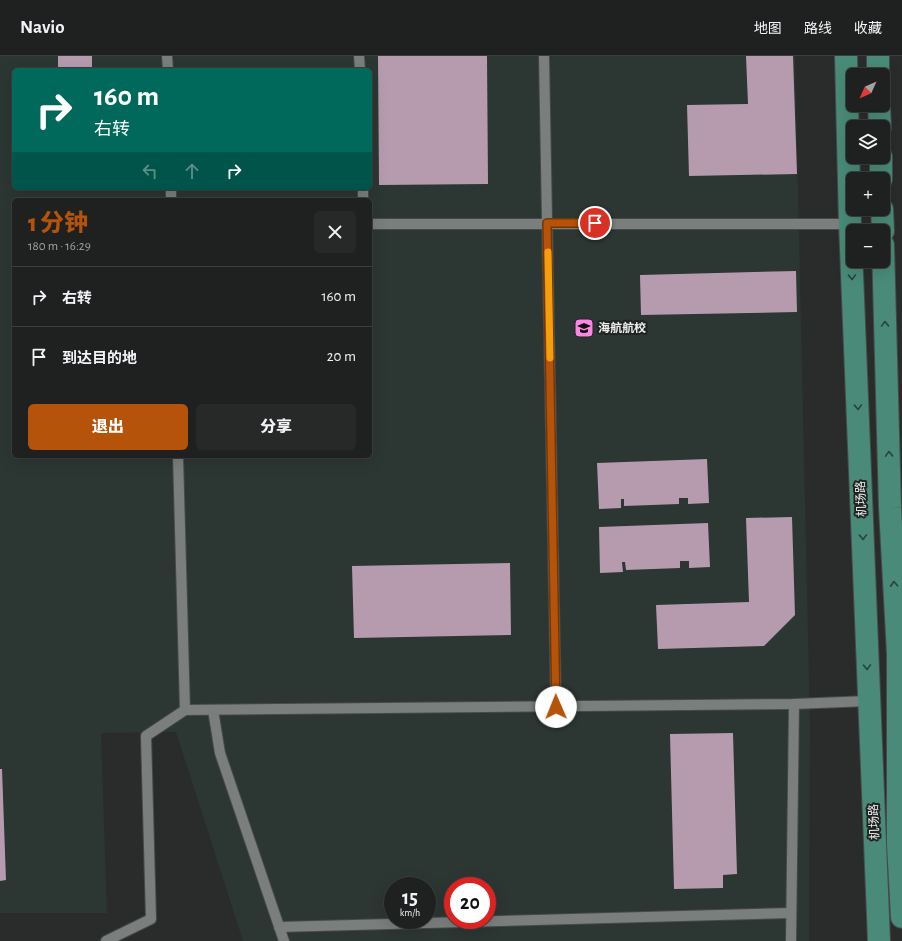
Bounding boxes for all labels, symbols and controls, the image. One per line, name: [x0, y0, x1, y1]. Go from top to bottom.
text: Navio: [20, 18, 65, 37]
text: 地图: [754, 22, 782, 36]
text: 路线: [804, 22, 832, 36]
text: 收藏: [854, 22, 882, 36]
north arrow: [846, 68, 890, 112]
map controls: [846, 68, 890, 268]
text: 160 m: [94, 83, 159, 111]
icon: right: [28, 84, 80, 136]
button: layers: [846, 120, 890, 164]
text: 右转: [94, 121, 130, 139]
icon: left: [139, 160, 161, 182]
icon: ahead: [181, 160, 203, 182]
icon: right: [223, 160, 245, 182]
button: +: [846, 172, 890, 216]
pin: [578, 206, 612, 240]
button: close: [314, 211, 356, 253]
text: 1 分钟: [28, 212, 88, 236]
icon: arrive: [584, 212, 606, 234]
button: −: [846, 224, 890, 268]
text: 180 m · 16:29: [28, 240, 91, 253]
one-way arrow: [848, 274, 857, 280]
icon: right: [28, 286, 50, 308]
text: 160 m: [321, 289, 356, 304]
text: 右转: [62, 291, 92, 306]
school or university icon: 海航航校: [573, 317, 595, 339]
place label: 海航航校: [598, 321, 646, 334]
one-way arrow: [881, 321, 889, 327]
icon: arrive: [28, 346, 50, 368]
text: 20 m: [327, 349, 356, 364]
text: 到达目的地: [62, 351, 137, 366]
button: 退出: [28, 404, 188, 450]
button: 分享: [196, 404, 356, 450]
one-way arrow: [853, 404, 862, 410]
one-way arrow: [885, 451, 893, 457]
street label: 机场路: [853, 481, 868, 517]
one-way arrow: [859, 534, 867, 540]
one-way arrow: [890, 581, 899, 587]
one-way arrow: [863, 664, 872, 670]
position arrow: [535, 686, 577, 728]
street label: 机场路: [866, 804, 881, 840]
speed limit sign: 20: [444, 877, 496, 929]
text: 15: [402, 888, 418, 908]
text: km/h: [400, 908, 420, 918]

